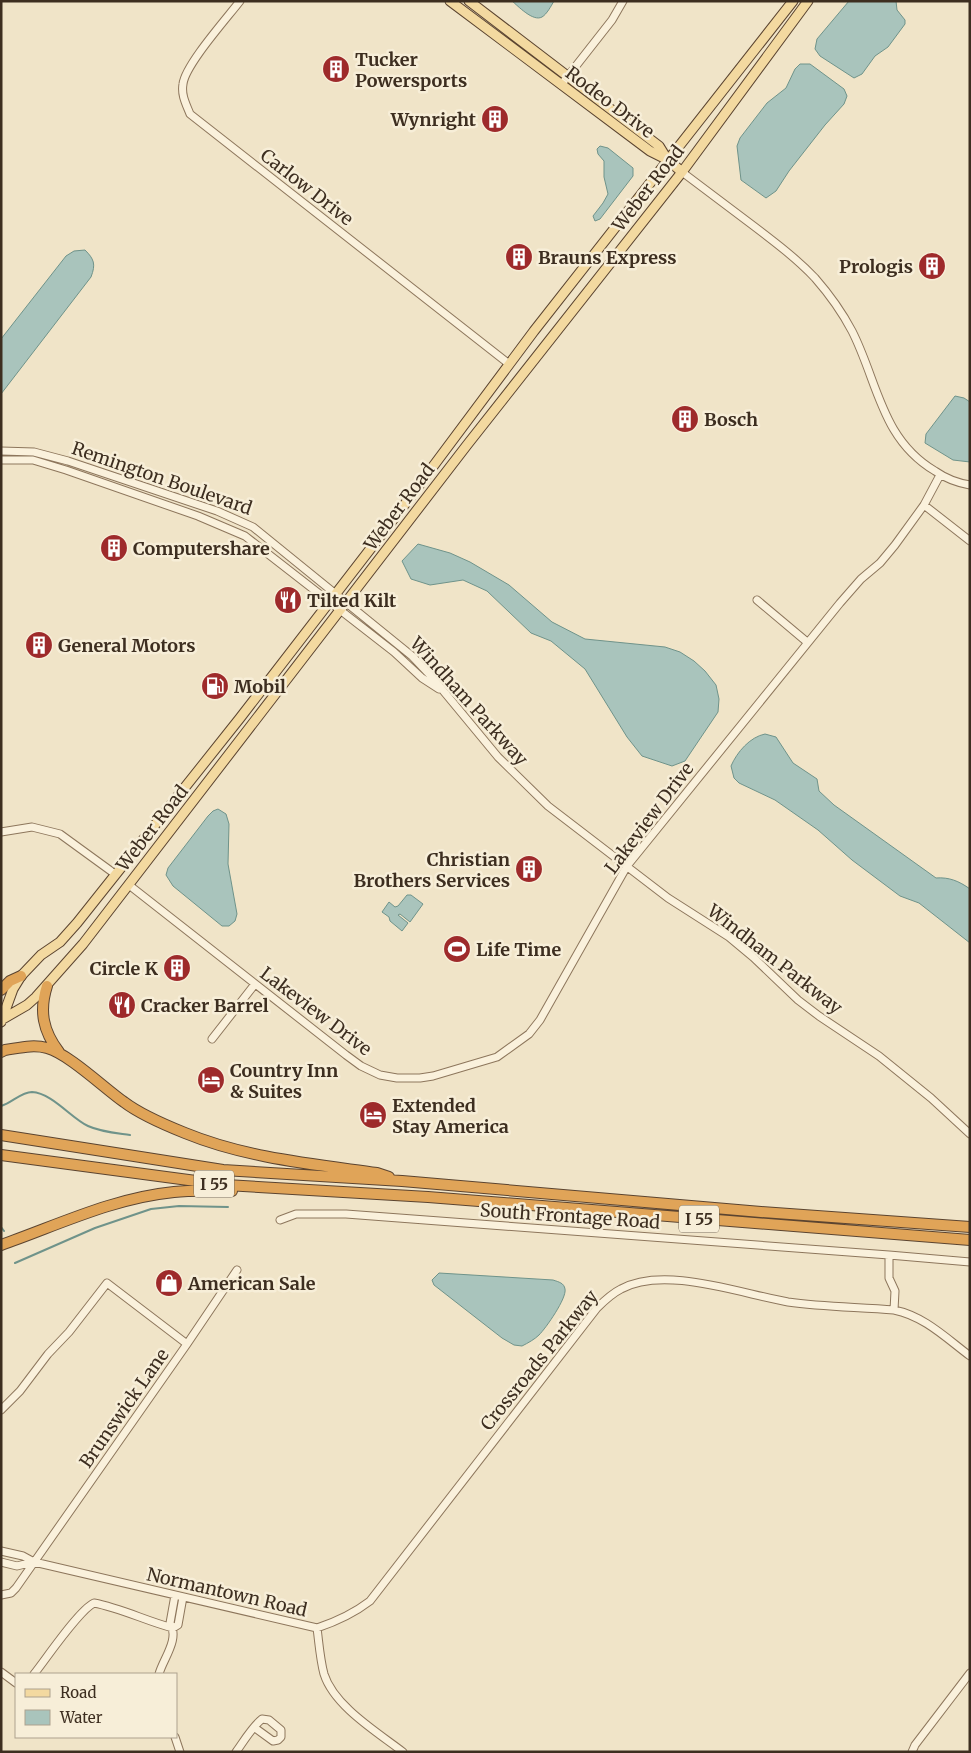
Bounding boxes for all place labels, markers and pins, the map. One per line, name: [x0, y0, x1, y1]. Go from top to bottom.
place label: Tucker Powersports: [355, 48, 467, 92]
building icon: Tucker Powersports: [321, 54, 351, 84]
building icon: Wynright: [480, 104, 510, 134]
place label: Wynright: [390, 108, 477, 131]
building icon: Brauns Express: [504, 242, 534, 272]
place label: Brauns Express: [538, 246, 677, 269]
building icon: Prologis: [917, 251, 947, 281]
place label: Prologis: [839, 255, 913, 278]
building icon: Bosch: [670, 404, 700, 434]
place label: Bosch: [704, 408, 758, 431]
building icon: Computershare: [99, 533, 129, 563]
place label: Computershare: [133, 537, 270, 560]
restaurant icon: Tilted Kilt: [273, 585, 303, 615]
place label: Tilted Kilt: [307, 589, 397, 612]
building icon: General Motors: [24, 630, 54, 660]
place label: General Motors: [58, 634, 195, 657]
fuel station icon: Mobil: [200, 671, 230, 701]
place label: Mobil: [234, 675, 286, 698]
place label: Christian Brothers Services: [354, 848, 510, 892]
building icon: Christian Brothers Services: [514, 854, 544, 884]
sports icon: Life Time: [442, 934, 472, 964]
place label: Life Time: [476, 938, 561, 961]
building icon: Circle K: [162, 953, 192, 983]
place label: Circle K: [90, 957, 159, 980]
restaurant icon: Cracker Barrel: [107, 990, 137, 1020]
place label: Cracker Barrel: [141, 994, 269, 1017]
place label: Country Inn & Suites: [230, 1059, 338, 1103]
hotel icon: Country Inn & Suites: [196, 1065, 226, 1095]
place label: Extended Stay America: [392, 1094, 509, 1138]
hotel icon: Extended Stay America: [358, 1100, 388, 1130]
shop icon: American Sale: [154, 1268, 184, 1298]
place label: American Sale: [187, 1272, 316, 1295]

